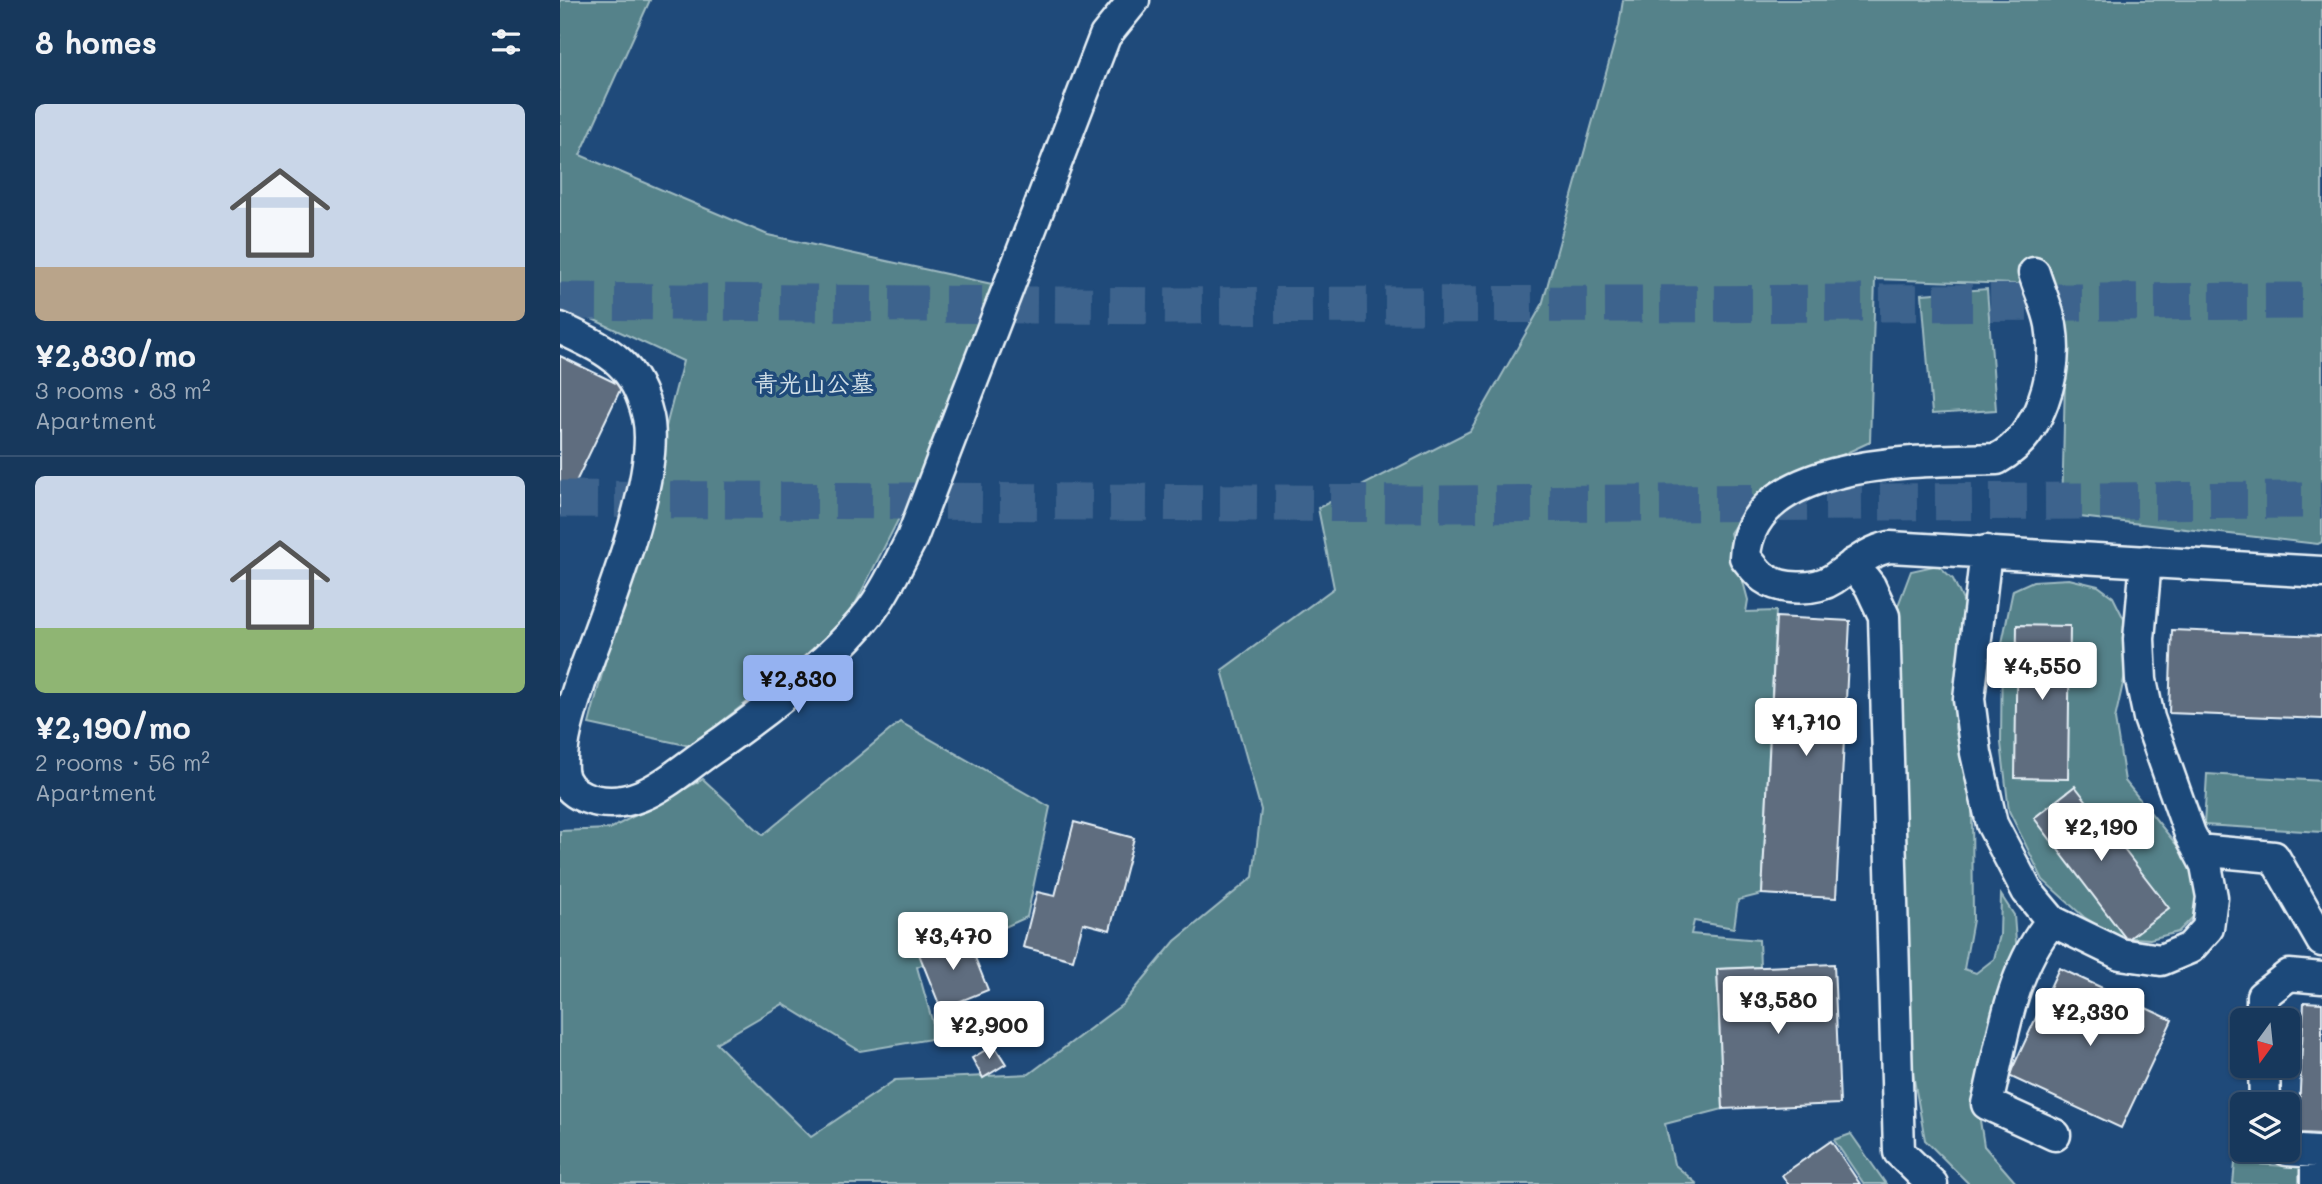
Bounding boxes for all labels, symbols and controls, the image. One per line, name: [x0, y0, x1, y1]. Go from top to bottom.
text: 8 homes: [35, 22, 157, 62]
icon: filters: [487, 23, 525, 61]
icon: home: [217, 150, 343, 276]
text: ¥2,830/mo: [35, 335, 196, 375]
park label: 青光山公墓: [754, 367, 874, 398]
text: 3 rooms · 83 m²: [35, 375, 211, 405]
text: Apartment: [35, 405, 157, 435]
icon: home: [217, 522, 343, 648]
pin: ¥4,550: [1985, 642, 2099, 702]
text: ¥4,550: [2003, 650, 2081, 680]
pin: ¥2,830: [741, 656, 855, 715]
text: ¥2,830: [759, 663, 837, 693]
pin: ¥1,710: [1749, 698, 1863, 758]
text: ¥1,710: [1771, 706, 1841, 736]
text: ¥2,190/mo: [35, 707, 191, 747]
text: 2 rooms · 56 m²: [35, 747, 210, 777]
text: Apartment: [35, 777, 157, 807]
pin: ¥2,190: [2044, 804, 2158, 863]
text: ¥2,190: [2064, 811, 2138, 841]
pin: ¥3,470: [896, 912, 1010, 972]
text: ¥3,470: [914, 920, 992, 950]
pin: ¥3,580: [1721, 976, 1835, 1036]
text: ¥3,580: [1739, 984, 1817, 1014]
pin: ¥2,330: [2033, 988, 2147, 1048]
text: ¥2,330: [2051, 996, 2129, 1026]
pin: ¥2,900: [932, 1002, 1046, 1061]
north arrow: [2230, 1008, 2300, 1078]
map controls: [2230, 1008, 2300, 1162]
text: ¥2,900: [950, 1009, 1028, 1039]
button: layers: [2230, 1092, 2300, 1162]

